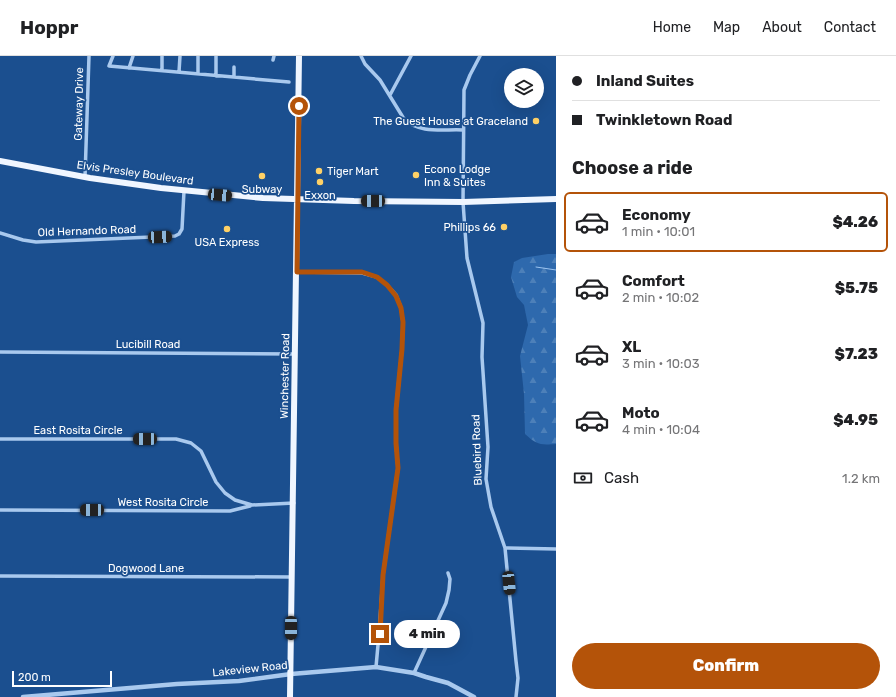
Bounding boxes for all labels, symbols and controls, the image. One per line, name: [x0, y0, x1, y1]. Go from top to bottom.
text: Hoppr: [20, 16, 78, 39]
text: Home: [653, 19, 691, 36]
text: Map: [713, 19, 740, 36]
text: About: [762, 19, 802, 36]
text: Contact: [824, 19, 876, 36]
street label: Gateway Drive: [72, 67, 86, 141]
map controls: [504, 68, 544, 108]
button: layers: [504, 68, 544, 108]
text: Inland Suites: [596, 72, 694, 90]
route start: [290, 97, 308, 115]
text: Twinkletown Road: [596, 111, 732, 129]
place label: The Guest House at Graceland: [373, 115, 528, 128]
marker: The Guest House at Graceland: [531, 116, 541, 126]
text: Choose a ride: [572, 157, 693, 179]
street label: Elvis Presley Boulevard: [76, 158, 194, 188]
place label: Econo Lodge Inn & Suites: [424, 163, 490, 189]
place label: Tiger Mart: [327, 165, 379, 178]
marker: Tiger Mart: [314, 166, 324, 176]
marker: Econo Lodge Inn & Suites: [411, 170, 421, 180]
marker: Subway: [257, 171, 267, 181]
marker: Exxon: [315, 177, 325, 187]
place label: Subway: [242, 183, 282, 196]
car: [208, 188, 232, 202]
place label: Exxon: [304, 189, 336, 202]
car: [361, 195, 385, 207]
icon: car: [574, 204, 610, 240]
text: Economy: [622, 206, 691, 224]
text: $4.26: [832, 213, 878, 231]
place label: Phillips 66: [443, 221, 496, 234]
marker: Phillips 66: [499, 222, 509, 232]
street label: Old Hernando Road: [38, 223, 136, 239]
marker: USA Express: [222, 224, 232, 234]
text: 1 min · 10:01: [622, 224, 695, 239]
car: [148, 230, 172, 244]
place label: USA Express: [195, 236, 260, 249]
icon: car: [574, 270, 610, 306]
text: Comfort: [622, 272, 685, 290]
text: $5.75: [835, 279, 878, 297]
text: 2 min · 10:02: [622, 290, 699, 305]
street label: Winchester Road: [278, 333, 292, 419]
icon: car: [574, 336, 610, 372]
street label: Lucibill Road: [116, 338, 180, 351]
text: XL: [622, 338, 641, 356]
text: $7.23: [835, 345, 878, 363]
text: 3 min · 10:03: [622, 356, 699, 371]
icon: car: [574, 402, 610, 438]
text: Moto: [622, 404, 660, 422]
text: $4.95: [833, 411, 878, 429]
street label: Bluebird Road: [469, 414, 485, 486]
text: 4 min · 10:04: [622, 422, 700, 437]
street label: East Rosita Circle: [33, 424, 123, 437]
car: [133, 433, 157, 445]
icon: cash: [572, 467, 594, 489]
text: Cash: [604, 469, 639, 487]
text: 1.2 km: [842, 471, 880, 486]
street label: West Rosita Circle: [117, 496, 209, 509]
car: [80, 504, 104, 516]
street label: Dogwood Lane: [108, 562, 184, 575]
car: [502, 570, 516, 596]
car: [285, 616, 297, 640]
callout: 4 min: [394, 620, 460, 648]
route end: [371, 625, 389, 643]
text: 4 min: [409, 626, 445, 641]
button: Confirm: [572, 643, 880, 689]
street label: Lakeview Road: [212, 659, 288, 679]
scale bar: [12, 669, 112, 688]
text: 200 m: [18, 671, 51, 684]

